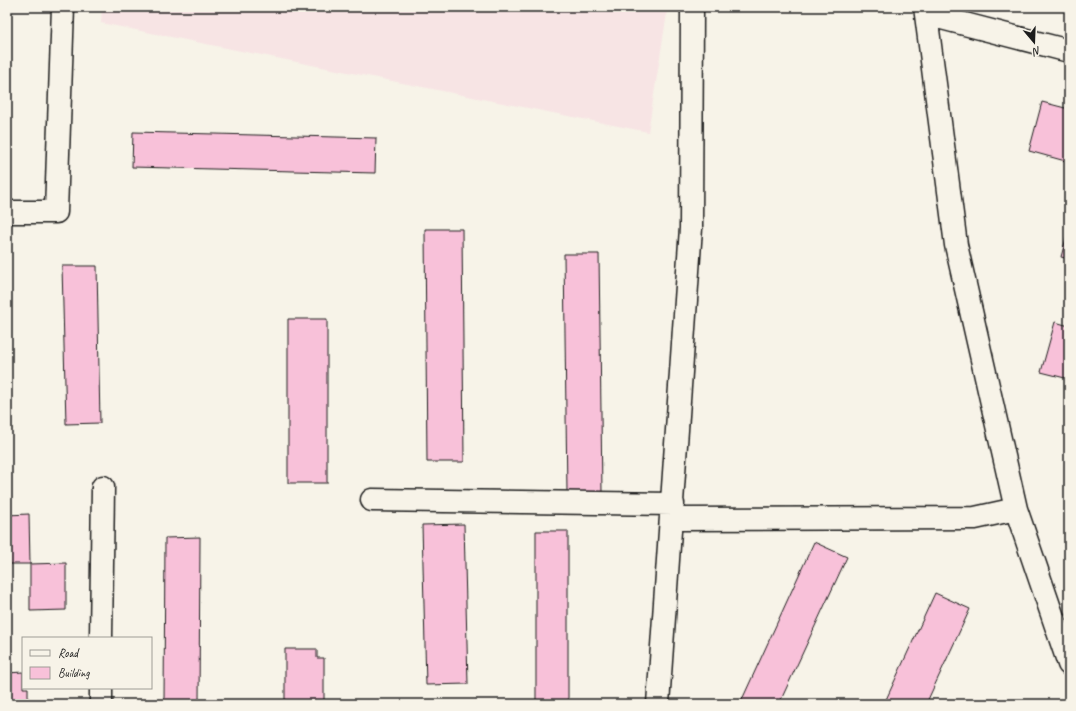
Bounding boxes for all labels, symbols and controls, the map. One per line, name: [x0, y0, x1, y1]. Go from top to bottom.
north arrow: [1014, 22, 1054, 62]
text: N: [1030, 44, 1043, 60]
legend: [22, 637, 152, 689]
text: Road: [58, 645, 80, 661]
text: Building: [58, 665, 90, 681]

